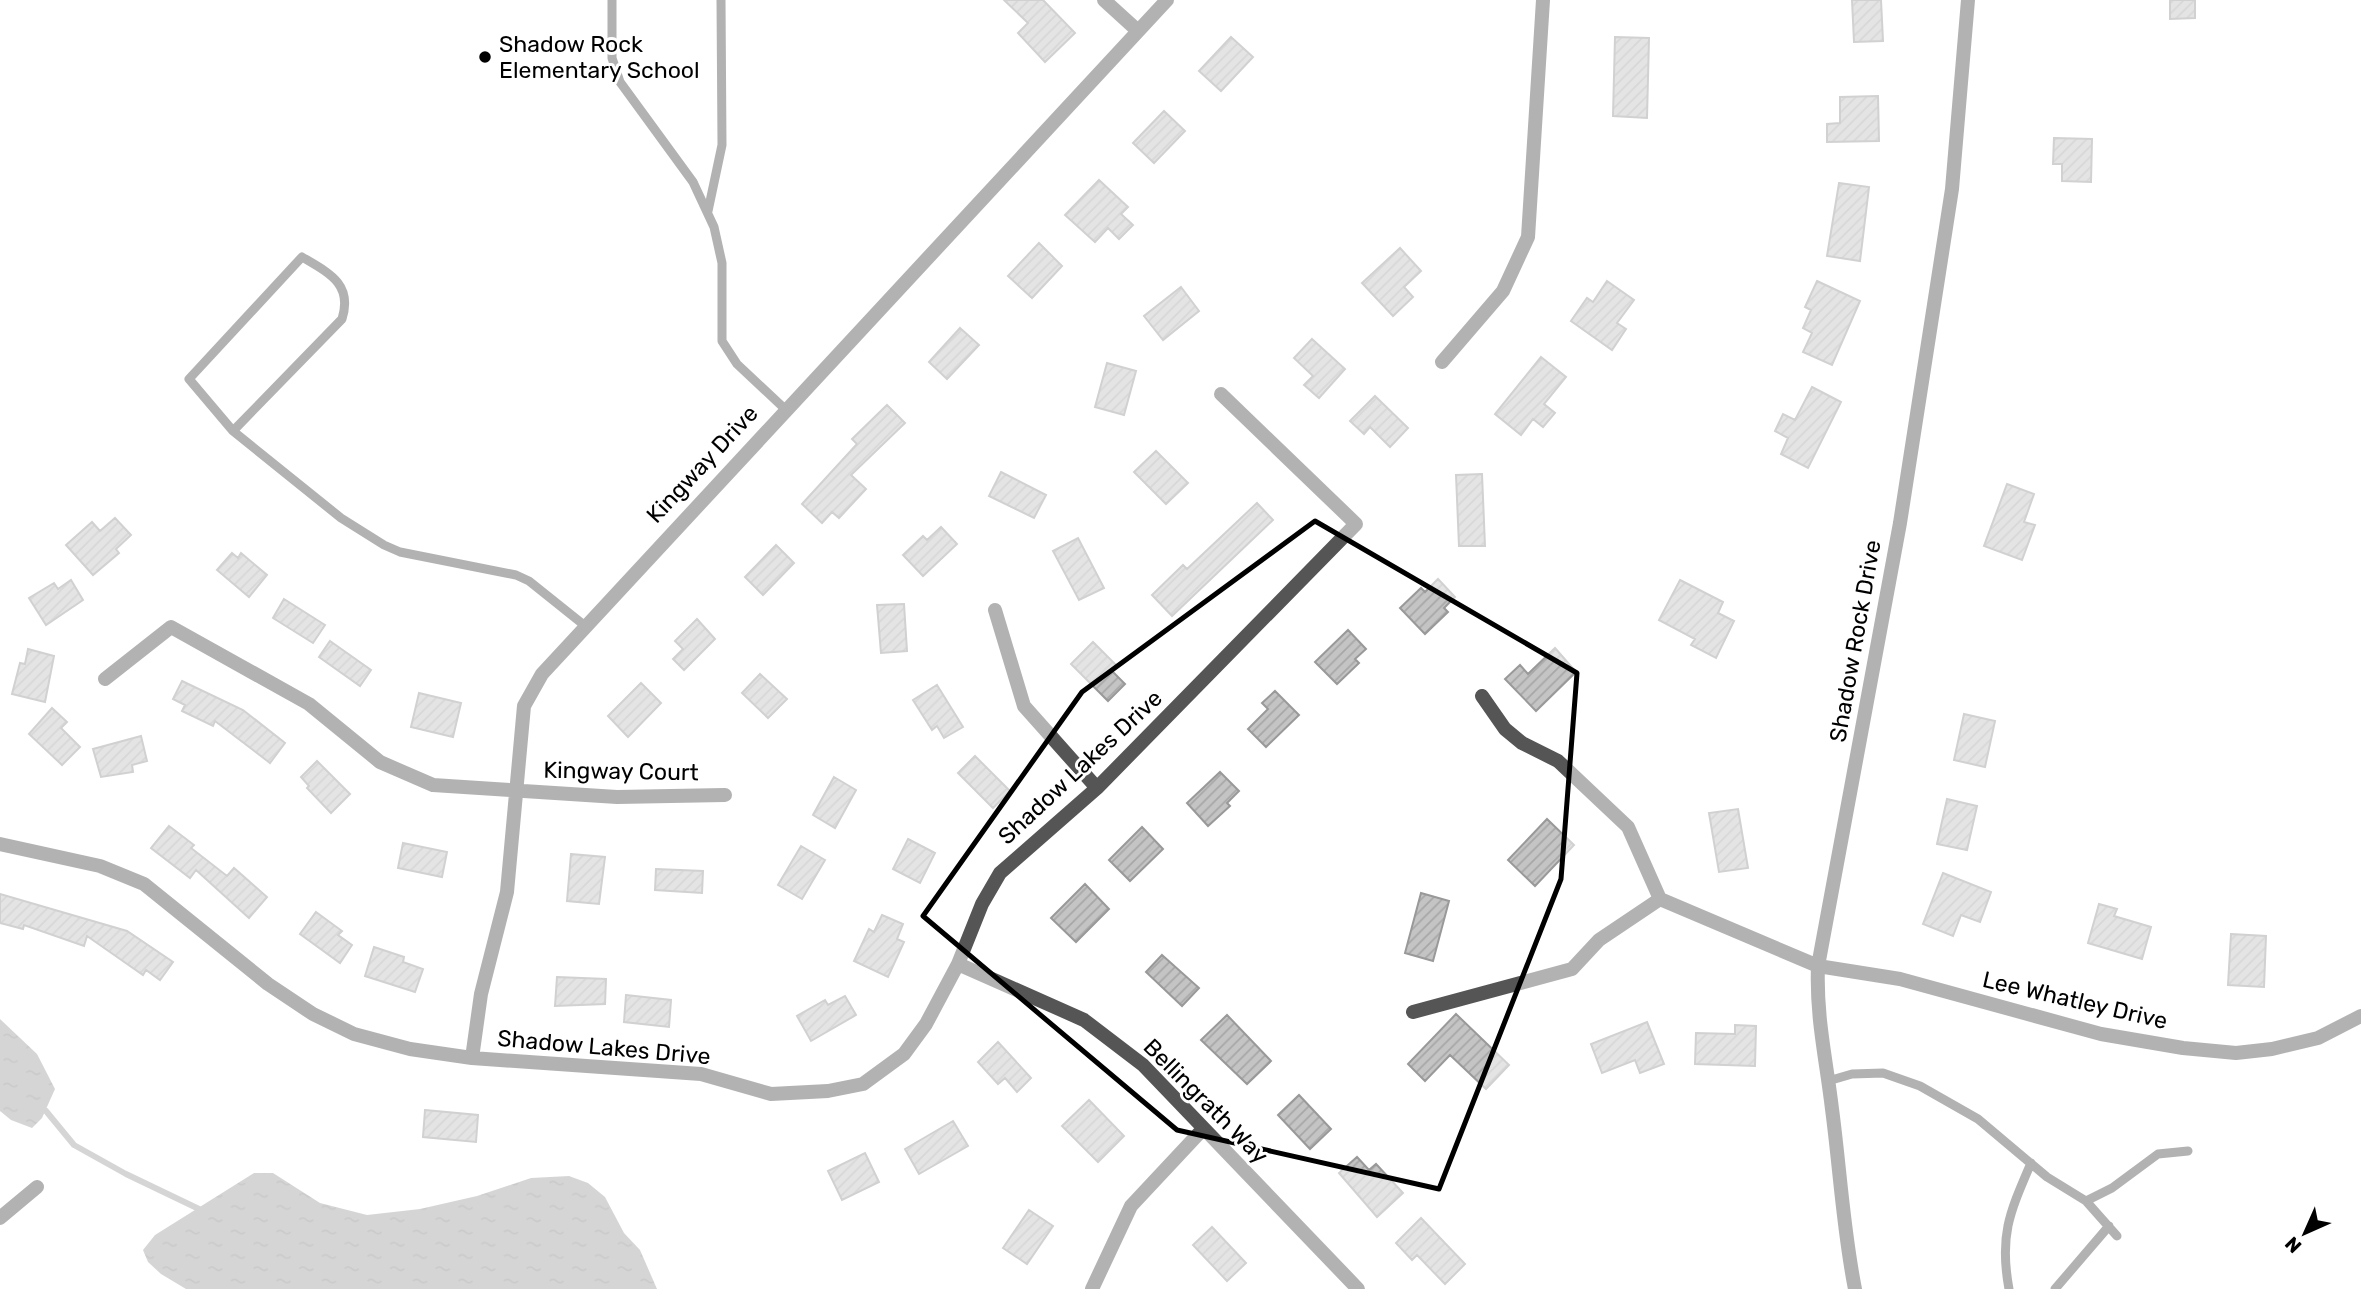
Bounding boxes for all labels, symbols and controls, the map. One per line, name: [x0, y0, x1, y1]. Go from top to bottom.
place label: Shadow Rock Elementary School: [499, 30, 700, 84]
marker: Shadow Rock Elementary School: [477, 49, 493, 65]
street label: Kingway Drive: [640, 399, 764, 529]
street label: Shadow Rock Drive: [1823, 538, 1887, 744]
street label: Shadow Lakes Drive: [992, 684, 1168, 850]
street label: Kingway Court: [543, 756, 699, 786]
street label: Lee Whatley Drive: [1980, 965, 2170, 1035]
street label: Shadow Lakes Drive: [496, 1024, 712, 1070]
street label: Bellingrath Way: [1138, 1033, 1274, 1169]
north arrow: [2270, 1198, 2340, 1268]
text: N: [2280, 1232, 2306, 1258]

